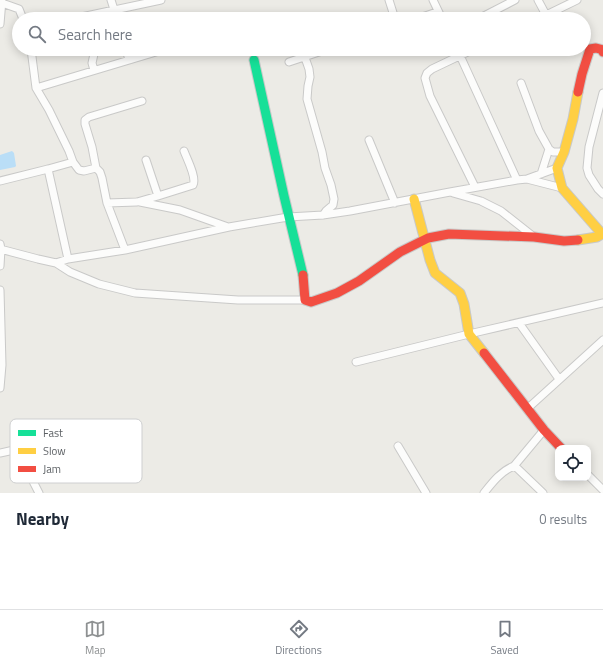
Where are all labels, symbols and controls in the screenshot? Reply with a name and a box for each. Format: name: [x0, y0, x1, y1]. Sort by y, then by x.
search box: [12, 12, 591, 56]
icon: search: [26, 23, 48, 45]
text: Search here: [58, 23, 132, 46]
legend: [10, 419, 142, 483]
text: Fast: [43, 425, 63, 441]
text: Slow: [43, 443, 66, 459]
map controls: [555, 445, 591, 481]
button: locate: [555, 445, 591, 481]
text: Jam: [43, 461, 61, 477]
text: Nearby: [16, 506, 69, 532]
text: 0 results: [539, 509, 587, 529]
tab: Map: [84, 618, 106, 658]
tab: Directions: [275, 618, 322, 658]
tab: Saved: [491, 618, 519, 658]

